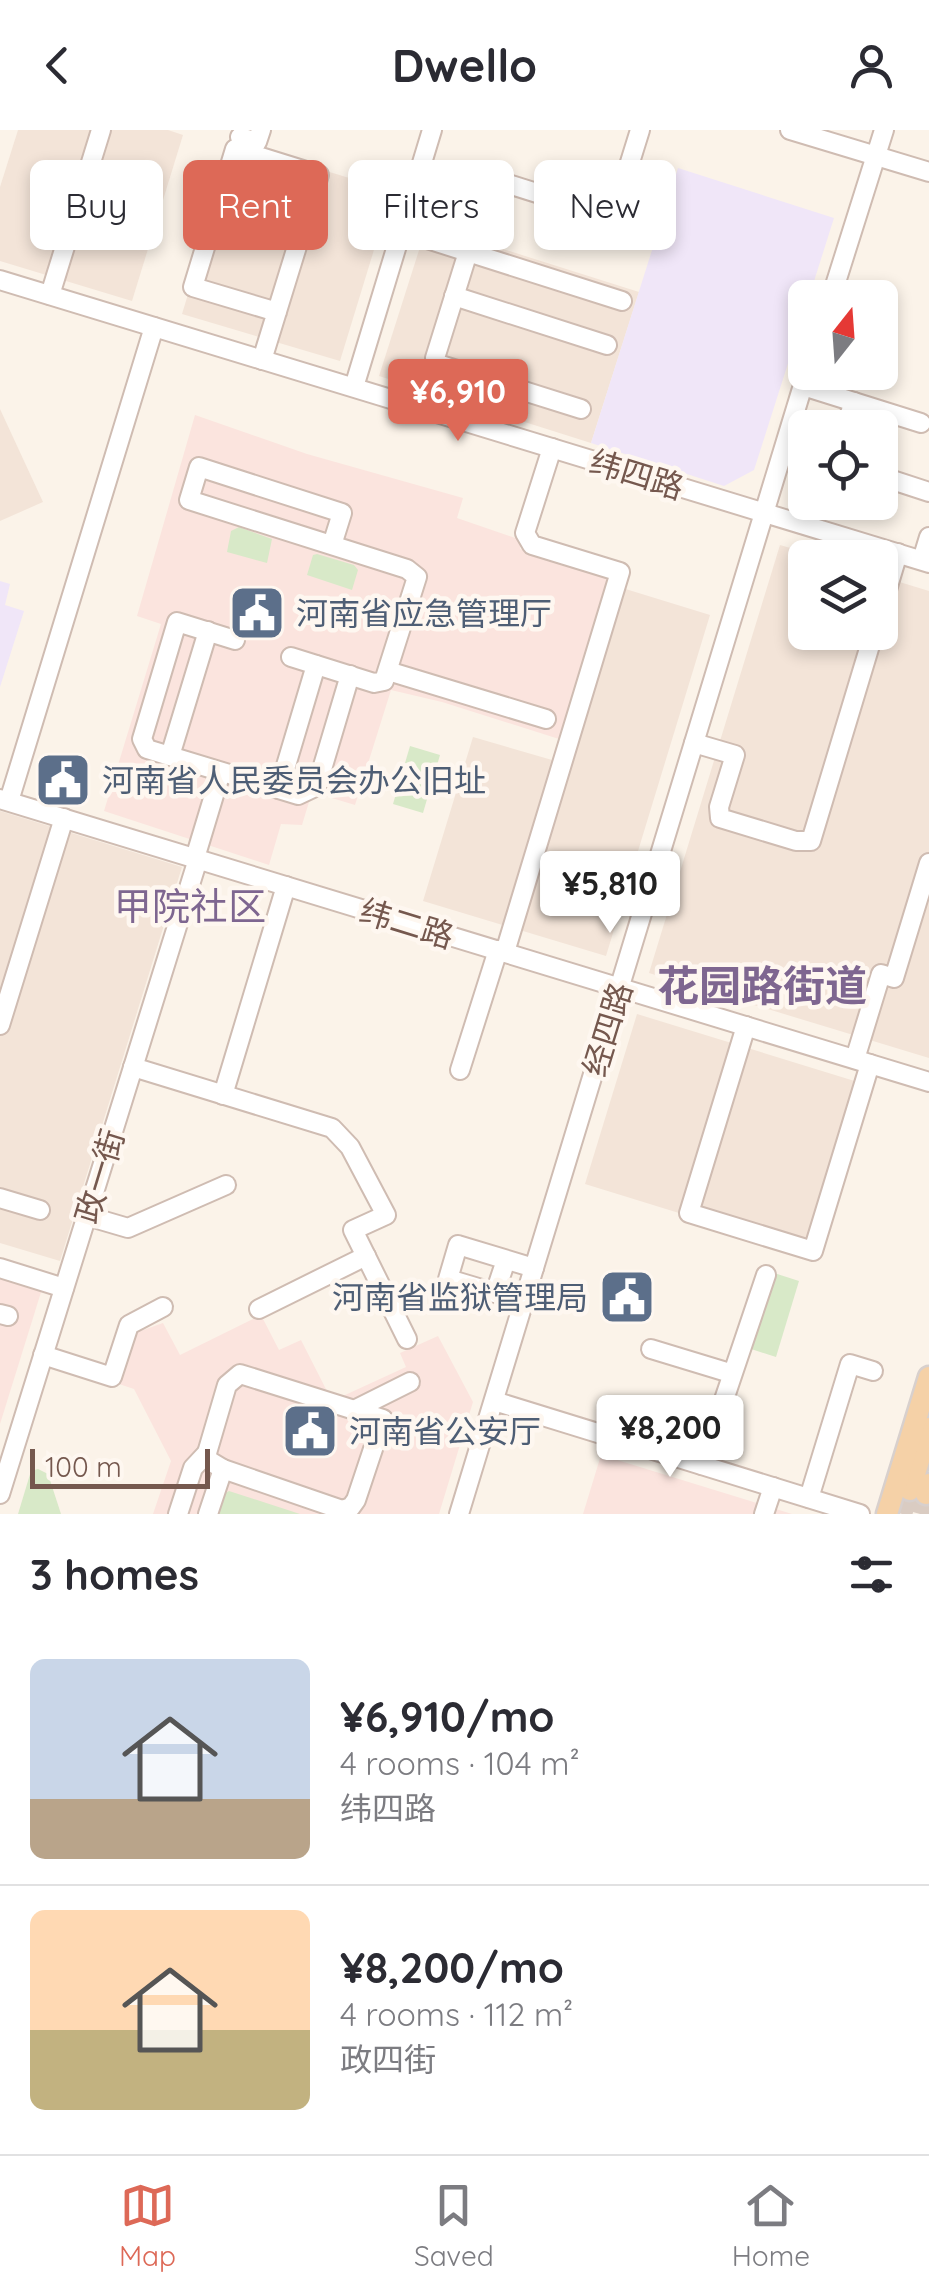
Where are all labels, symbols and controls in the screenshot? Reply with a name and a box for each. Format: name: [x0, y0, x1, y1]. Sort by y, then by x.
text: Dwello: [392, 37, 537, 93]
icon: back: [30, 38, 85, 93]
icon: person: [844, 38, 899, 93]
chip: Buy: [30, 160, 163, 250]
chip: Rent: [183, 160, 328, 250]
chip: Filters: [348, 160, 514, 250]
chip: New: [534, 160, 676, 250]
north arrow: [788, 280, 898, 390]
map controls: [788, 280, 898, 650]
pin: ¥6,910: [377, 359, 539, 444]
text: ¥6,910: [410, 371, 506, 411]
button: locate: [788, 410, 898, 520]
street label: 纬四路: [585, 441, 689, 507]
button: layers: [788, 540, 898, 650]
public building icon: 河南省应急管理厅: [227, 583, 287, 643]
place label: 河南省应急管理厅: [296, 593, 552, 633]
public building icon: 河南省人民委员会办公旧址: [33, 750, 93, 810]
place label: 河南省人民委员会办公旧址: [102, 760, 486, 800]
pin: ¥5,810: [529, 851, 691, 936]
text: ¥5,810: [562, 863, 658, 903]
district label: 甲院社区: [114, 882, 266, 930]
street label: 纬二路: [355, 890, 459, 956]
district label: 花园路街道: [657, 959, 867, 1012]
street label: 经四路: [574, 977, 640, 1081]
street label: 政一街: [66, 1124, 132, 1228]
public building icon: 河南省监狱管理局: [597, 1267, 657, 1327]
place label: 河南省监狱管理局: [332, 1277, 588, 1317]
pin: ¥8,200: [589, 1395, 751, 1480]
public building icon: 河南省公安厅: [280, 1401, 340, 1461]
text: ¥8,200: [619, 1407, 721, 1447]
place label: 河南省公安厅: [349, 1411, 541, 1451]
scale bar: [30, 1444, 210, 1488]
text: 100 m: [45, 1449, 122, 1484]
icon: filters: [844, 1547, 899, 1602]
text: 3 homes: [30, 1548, 199, 1601]
text: ¥6,910/mo: [340, 1690, 555, 1743]
icon: home: [110, 1699, 230, 1819]
text: 4 rooms · 104 m²: [340, 1743, 580, 1783]
text: 纬四路: [340, 1788, 436, 1828]
text: ¥8,200/mo: [340, 1941, 564, 1994]
icon: home: [110, 1950, 230, 2070]
text: 4 rooms · 112 m²: [340, 1994, 573, 2034]
text: 政四街: [340, 2039, 436, 2079]
tab: Map: [119, 2178, 176, 2273]
tab: Saved: [414, 2178, 494, 2273]
tab: Home: [732, 2178, 810, 2273]

